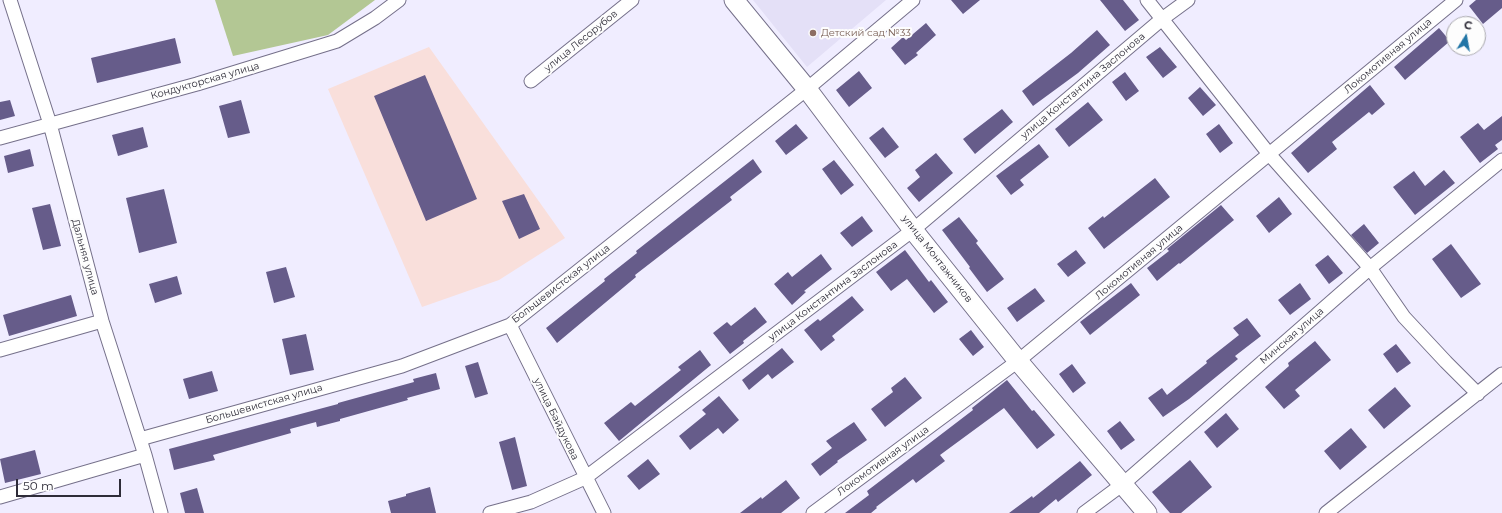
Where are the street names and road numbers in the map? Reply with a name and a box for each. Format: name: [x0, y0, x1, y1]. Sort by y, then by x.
street label: улица Лесорубов: [542, 8, 620, 74]
street label: Локомотивная улица: [1342, 16, 1434, 96]
street label: улица Константина Заслонова: [1018, 30, 1148, 142]
street label: Кондукторская улица: [149, 60, 261, 102]
street label: улица Монтажников: [899, 213, 975, 305]
street label: Дальняя улица: [69, 218, 101, 296]
street label: Локомотивная улица: [1093, 222, 1185, 302]
street label: улица Константина Заслонова: [766, 239, 900, 343]
street label: Большевистская улица: [510, 242, 612, 326]
street label: Минская улица: [1258, 305, 1326, 367]
street label: улица Байдукова: [531, 376, 581, 462]
street label: Большевистская улица: [204, 382, 324, 426]
street label: Локомотивная улица: [835, 424, 931, 498]

